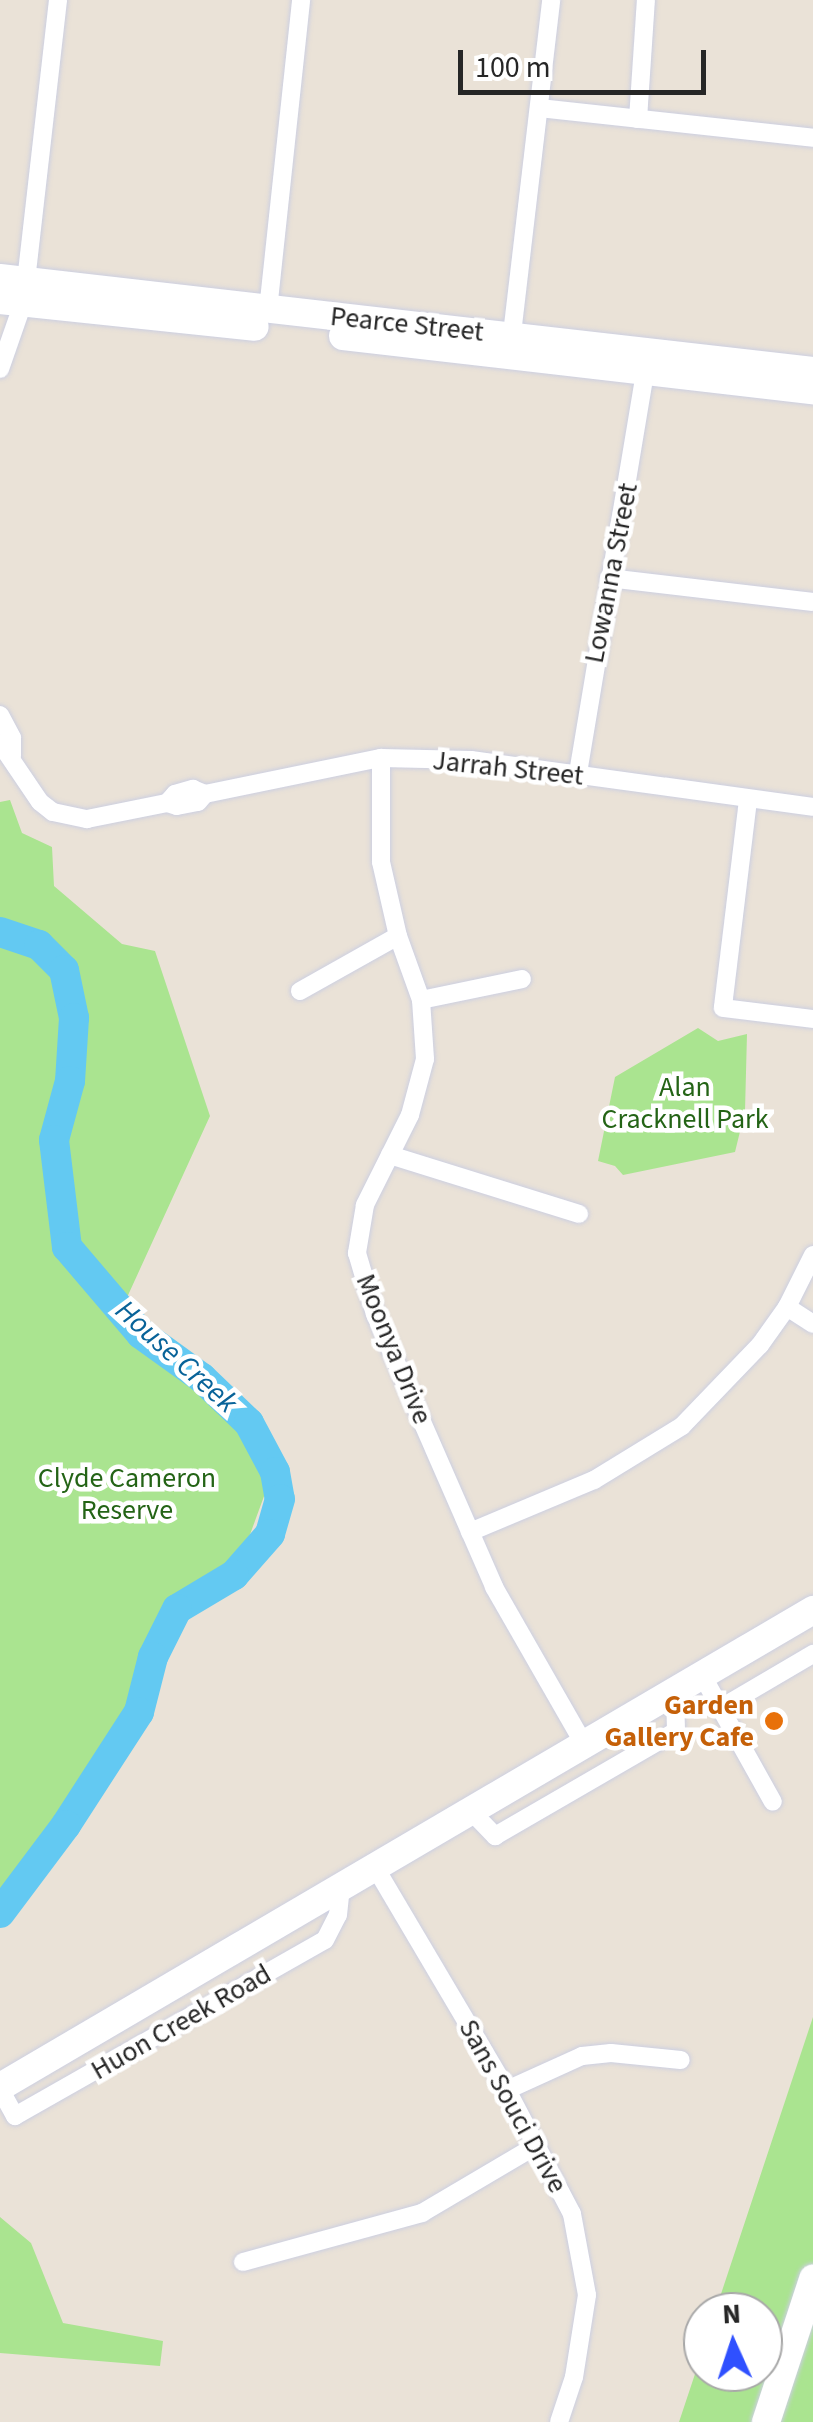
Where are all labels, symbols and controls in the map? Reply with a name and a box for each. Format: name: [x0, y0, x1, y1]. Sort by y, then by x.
scale bar: [463, 30, 710, 92]
text: 100 m: [475, 46, 551, 89]
street label: Pearce Street: [329, 299, 485, 349]
street label: Lowanna Street: [577, 480, 645, 666]
street label: Jarrah Street: [431, 743, 585, 793]
park label: Alan Cracknell Park: [601, 1070, 769, 1136]
street label: Moonya Drive: [349, 1269, 439, 1429]
water label: House Creek: [108, 1293, 244, 1421]
park label: Clyde Cameron Reserve: [38, 1461, 216, 1527]
place label: Garden Gallery Cafe: [605, 1688, 754, 1754]
marker: Garden Gallery Cafe: [763, 1710, 785, 1732]
street label: Huon Creek Road: [85, 1957, 277, 2087]
street label: Sans Souci Drive: [452, 2013, 574, 2199]
north arrow: [683, 2292, 783, 2392]
text: N: [721, 2294, 742, 2334]

